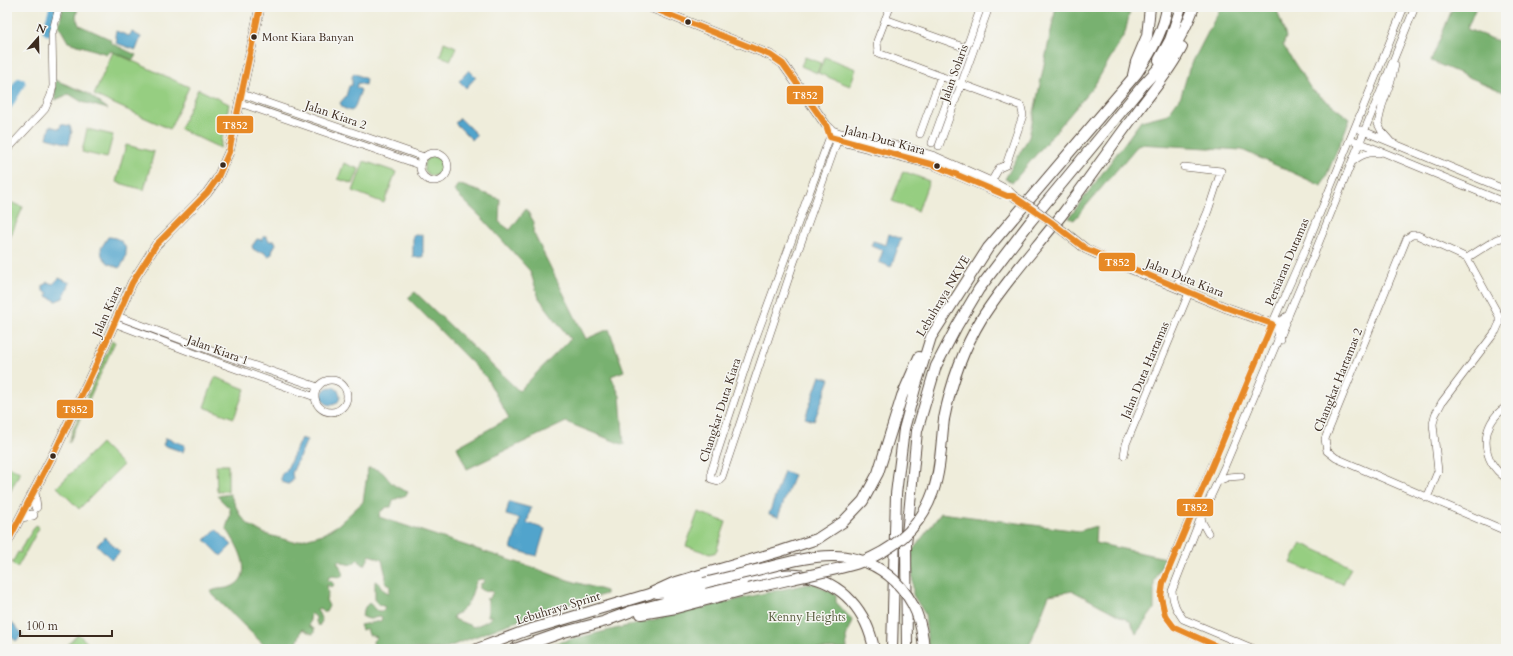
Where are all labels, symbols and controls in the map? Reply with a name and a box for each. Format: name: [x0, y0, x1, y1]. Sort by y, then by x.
unlabelled marker: [683, 17, 693, 27]
north arrow: [18, 18, 58, 58]
text: N: [34, 20, 49, 38]
place label: Mont Kiara Banyan: [262, 30, 355, 45]
marker: Mont Kiara Banyan: [249, 32, 259, 42]
street label: Jalan Solaris: [936, 42, 972, 106]
line badge: T852: [786, 85, 824, 105]
text: T852: [793, 88, 818, 103]
street label: Jalan Kiara 2: [301, 96, 369, 133]
line badge: T852: [216, 115, 254, 134]
text: T852: [223, 118, 248, 133]
street label: Jalan Duta Kiara: [841, 121, 928, 159]
unlabelled marker: [218, 160, 228, 170]
unlabelled marker: [932, 161, 942, 171]
street label: Persiaran Dutamas: [1261, 216, 1313, 308]
street label: Lebuhraya NKVE: [912, 252, 974, 340]
line badge: T852: [1098, 252, 1136, 272]
street label: Jalan Duta Kiara: [1142, 254, 1227, 301]
text: T852: [1105, 255, 1130, 270]
street label: Jalan Kiara: [88, 282, 126, 341]
street label: Jalan Duta Hartamas: [1117, 319, 1173, 423]
street label: Changkat Hartamas 2: [1310, 326, 1366, 434]
street label: Jalan Kiara 1: [183, 331, 251, 368]
street label: Changkat Duta Kiara: [696, 355, 745, 464]
line badge: T852: [56, 399, 94, 419]
text: T852: [63, 402, 88, 417]
unlabelled marker: [48, 451, 58, 461]
line badge: T852: [1176, 498, 1214, 517]
text: T852: [1183, 500, 1208, 515]
street label: Lebuhraya Sprint: [514, 588, 602, 628]
park label: Kenny Heights: [768, 609, 846, 625]
scale bar: [20, 612, 112, 638]
text: 100 m: [26, 618, 59, 634]

